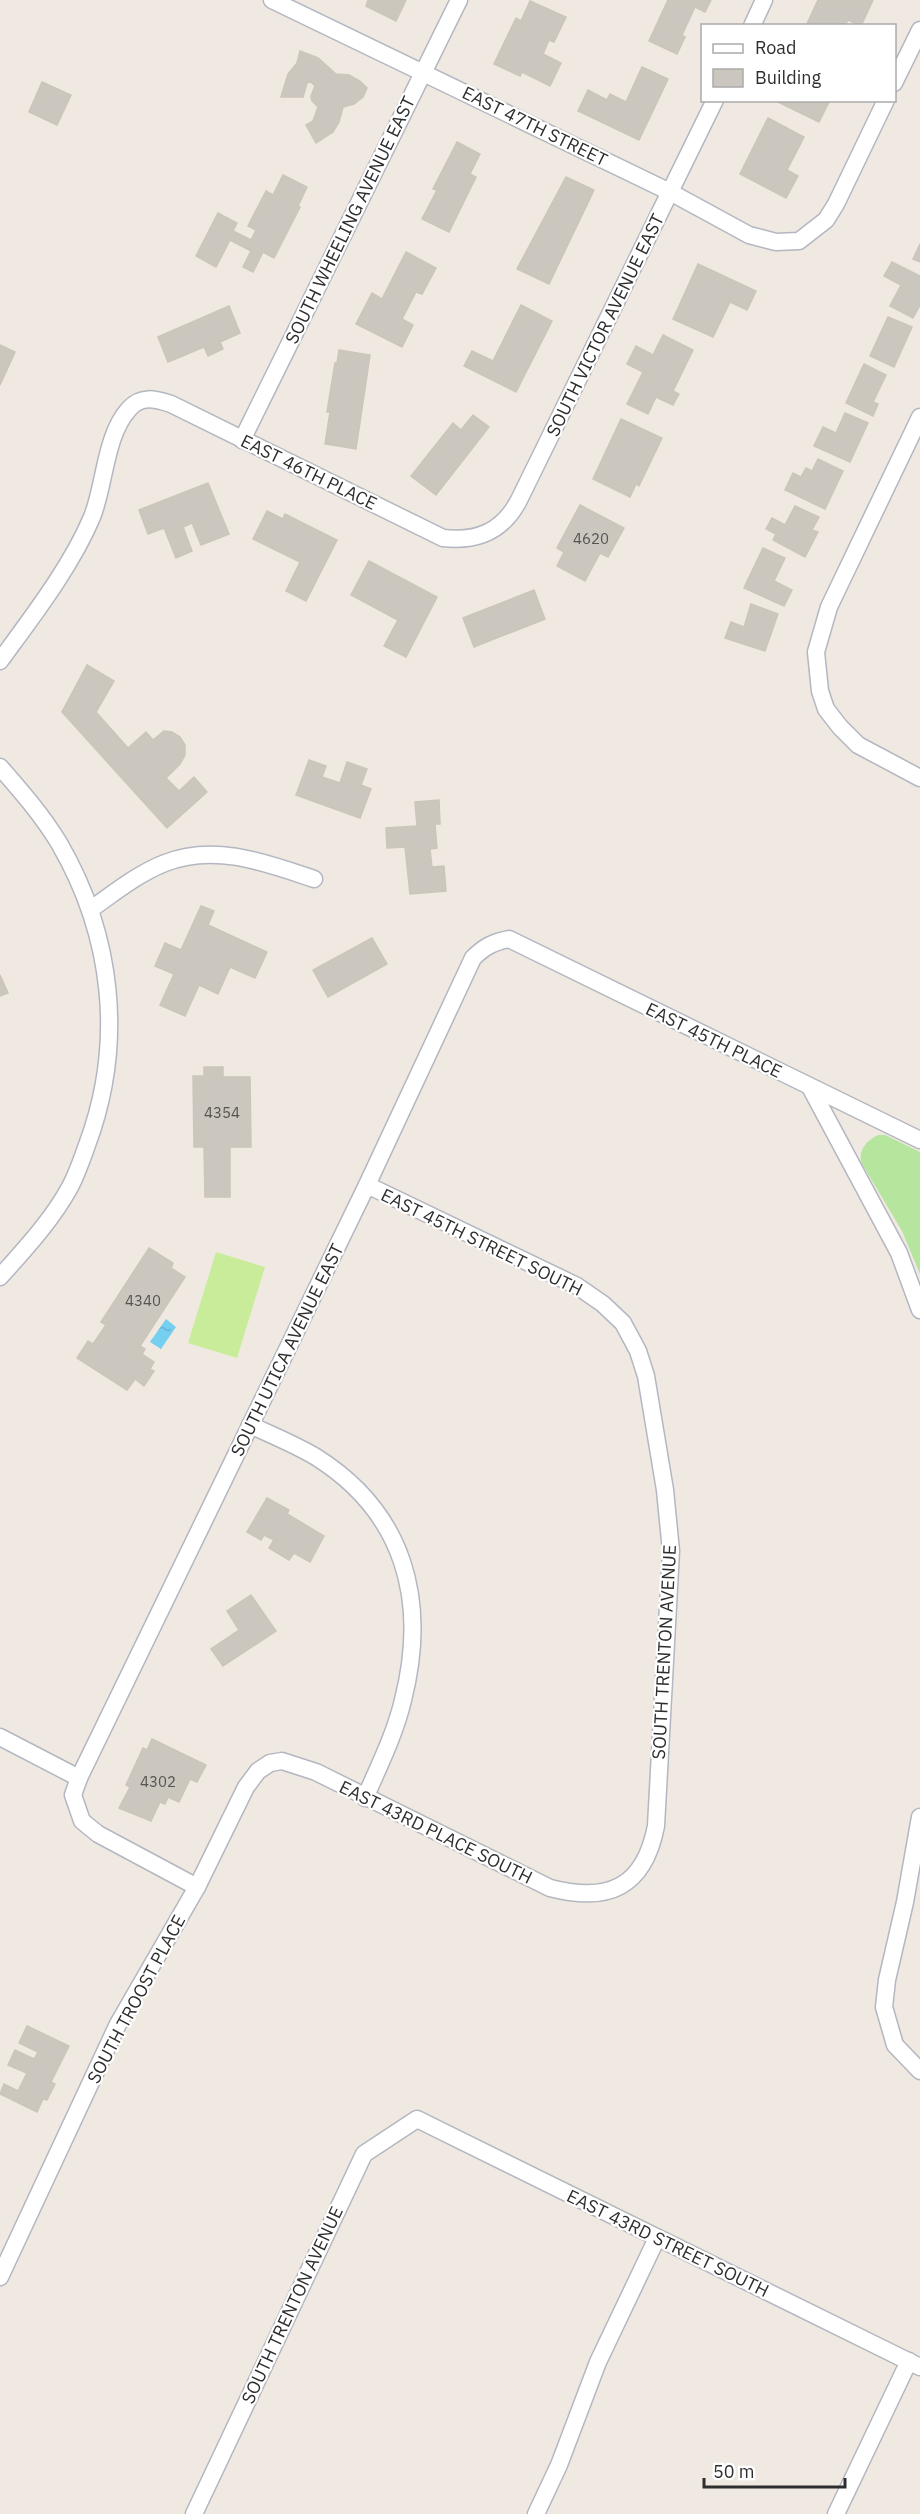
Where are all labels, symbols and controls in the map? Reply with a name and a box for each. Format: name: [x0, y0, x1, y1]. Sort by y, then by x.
legend: [701, 24, 896, 102]
text: Road: [755, 36, 796, 59]
text: Building: [755, 66, 822, 89]
street label: EAST 47TH STREET: [459, 81, 611, 171]
street label: SOUTH WHEELING AVENUE EAST: [280, 92, 420, 348]
street label: SOUTH VICTOR AVENUE EAST: [541, 210, 669, 440]
street label: EAST 46TH PLACE: [237, 429, 381, 515]
house number: 4620: [573, 529, 609, 548]
street label: EAST 45TH PLACE: [642, 997, 786, 1083]
house number: 4354: [204, 1103, 240, 1122]
street label: EAST 45TH STREET SOUTH: [377, 1183, 587, 1301]
street label: SOUTH UTICA AVENUE EAST: [225, 1240, 349, 1460]
house number: 4340: [125, 1291, 161, 1310]
street label: SOUTH TRENTON AVENUE: [647, 1544, 681, 1760]
house number: 4302: [140, 1772, 176, 1791]
street label: EAST 43RD PLACE SOUTH: [336, 1775, 536, 1889]
street label: SOUTH TROOST PLACE: [82, 1911, 190, 2087]
street label: EAST 43RD STREET SOUTH: [563, 2184, 773, 2302]
street label: SOUTH TRENTON AVENUE: [236, 2203, 348, 2407]
scale bar: [704, 2451, 845, 2489]
text: 50 m: [713, 2460, 755, 2483]

